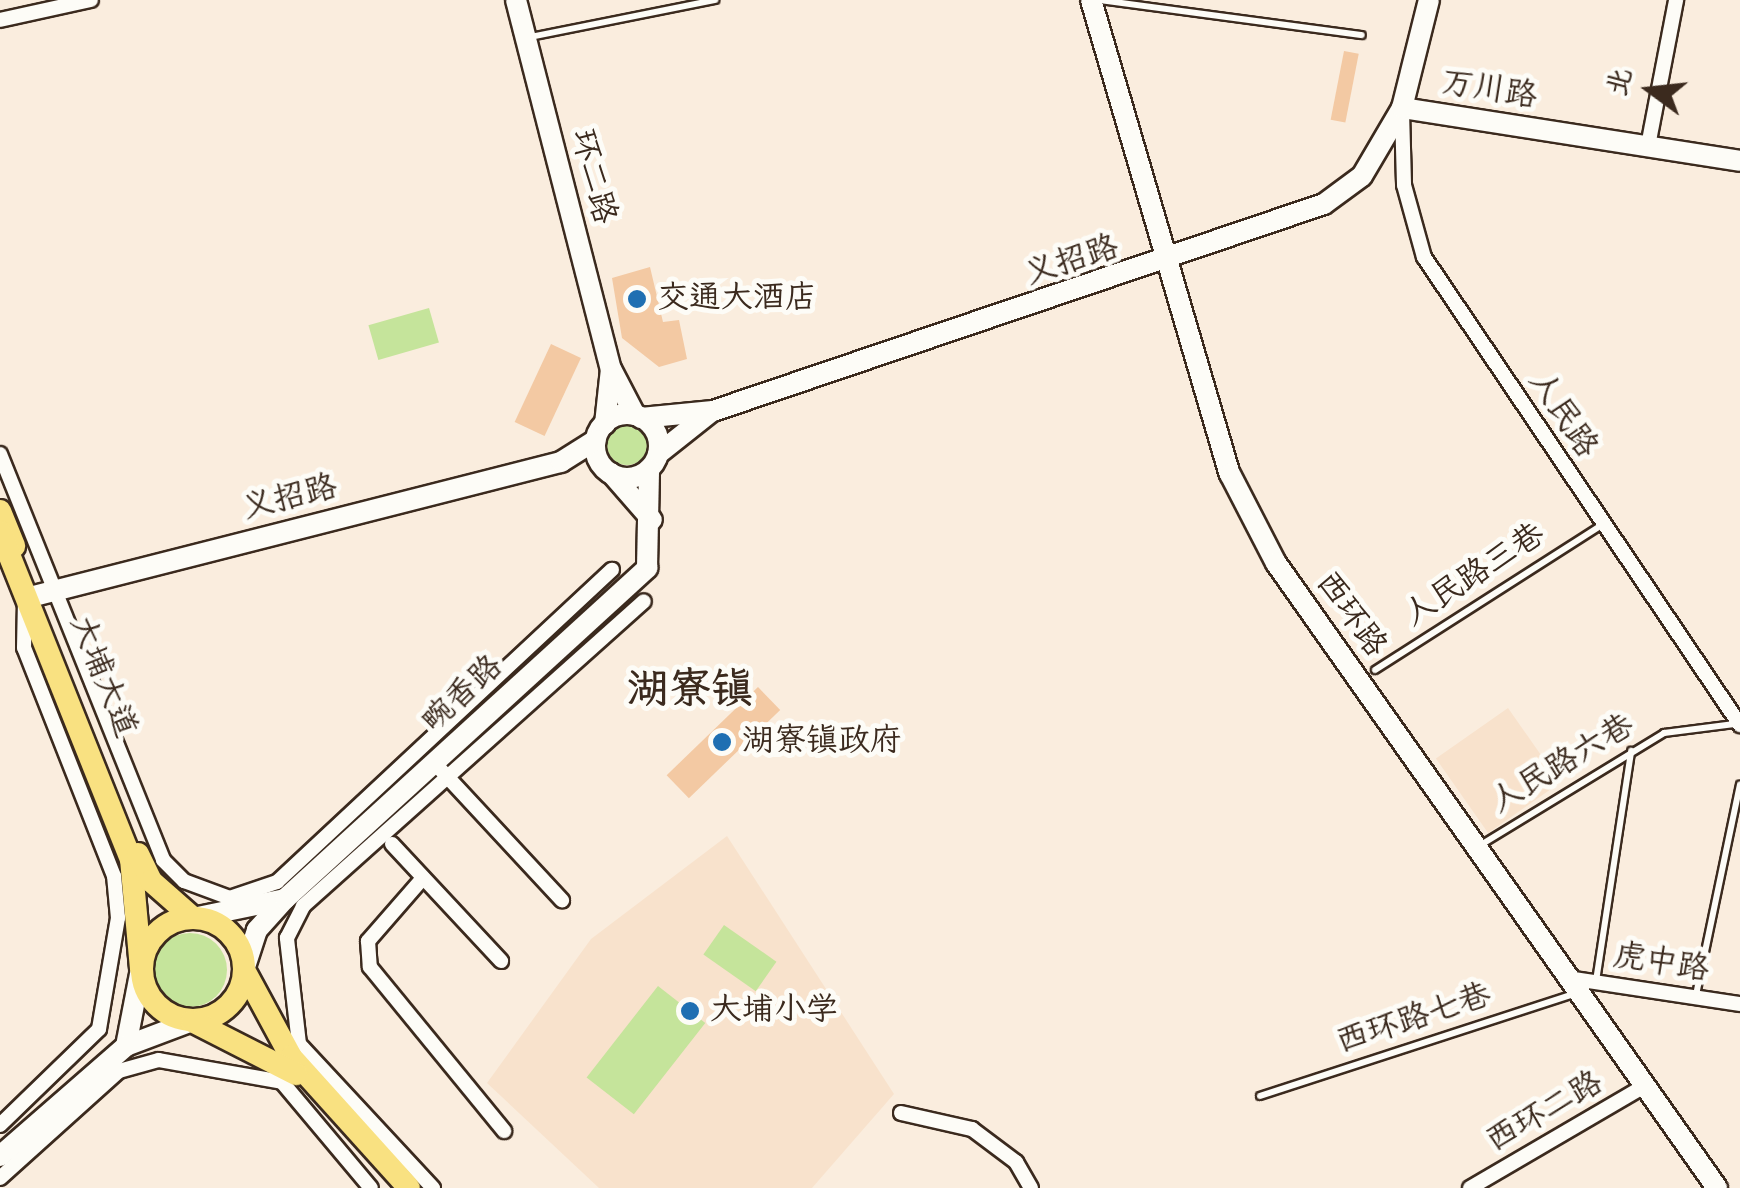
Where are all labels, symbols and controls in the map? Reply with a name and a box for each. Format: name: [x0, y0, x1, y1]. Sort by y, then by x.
north arrow: [1600, 40, 1700, 140]
text: 北: [1595, 63, 1646, 101]
street label: 万川路: [1439, 65, 1539, 117]
street label: 环二路: [561, 126, 623, 228]
street label: 义招路: [1020, 229, 1124, 295]
place label: 交通大酒店: [657, 280, 817, 318]
marker: 交通大酒店: [626, 288, 648, 310]
street label: 人民路: [1519, 364, 1605, 466]
street label: 义招路: [239, 469, 341, 529]
street label: 人民路三巷: [1397, 516, 1553, 636]
street label: 西环路: [1306, 565, 1394, 665]
street label: 大埔大道: [60, 610, 144, 744]
street label: 畹香路: [415, 648, 511, 742]
district label: 湖寮镇: [627, 666, 753, 716]
street label: 人民路六巷: [1485, 707, 1641, 823]
place label: 湖寮镇政府: [742, 723, 902, 761]
marker: 湖寮镇政府: [711, 731, 733, 753]
street label: 虎中路: [1611, 938, 1711, 990]
street label: 西环路七巷: [1332, 977, 1496, 1063]
place label: 大埔小学: [710, 992, 838, 1030]
marker: 大埔小学: [679, 1000, 701, 1022]
street label: 西环二路: [1480, 1064, 1610, 1162]

